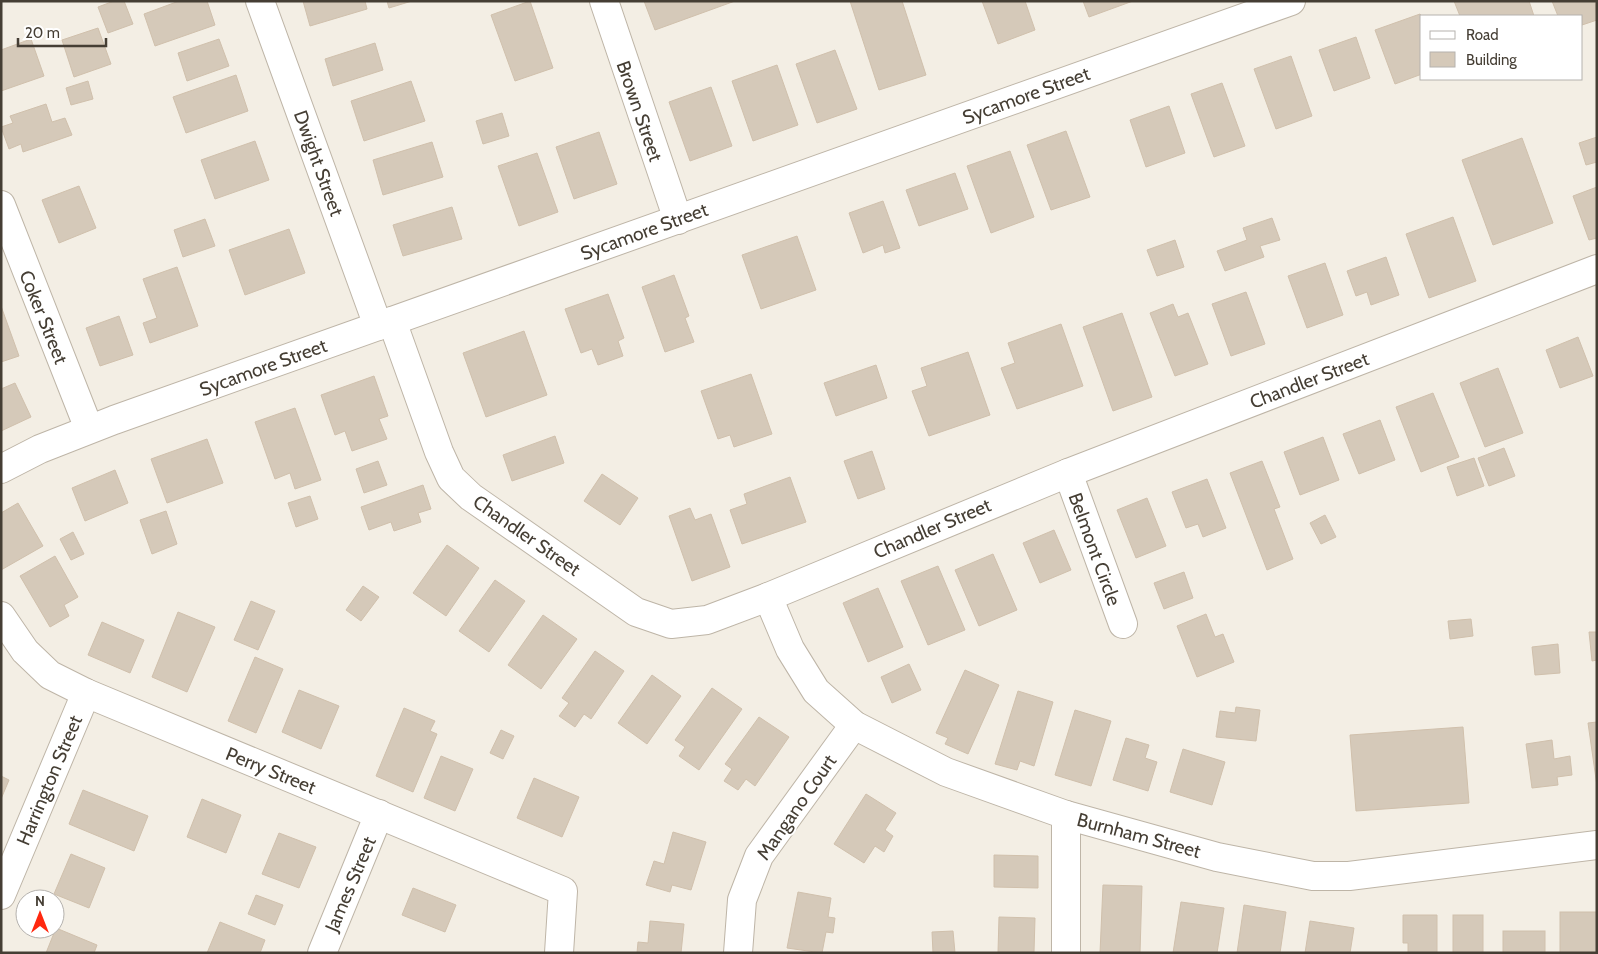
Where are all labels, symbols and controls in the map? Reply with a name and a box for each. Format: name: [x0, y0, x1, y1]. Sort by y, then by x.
scale bar: [18, 15, 105, 47]
legend: [1420, 15, 1583, 80]
text: 20 m: [25, 24, 60, 42]
text: Road: [1466, 26, 1499, 44]
text: Building: [1466, 51, 1517, 69]
street label: Brown Street: [612, 58, 668, 165]
street label: Sycamore Street: [959, 62, 1093, 129]
street label: Dwight Street: [289, 107, 348, 220]
street label: Sycamore Street: [577, 198, 711, 265]
street label: Coker Street: [14, 267, 73, 368]
street label: Sycamore Street: [196, 334, 330, 401]
street label: Chandler Street: [1246, 347, 1372, 414]
street label: Belmont Circle: [1063, 489, 1126, 609]
street label: Chandler Street: [469, 490, 585, 581]
street label: Chandler Street: [870, 493, 995, 564]
street label: Harrington Street: [12, 711, 87, 849]
street label: Perry Street: [222, 742, 320, 799]
street label: Mangano Court: [752, 750, 842, 864]
street label: Burnham Street: [1075, 808, 1204, 863]
street label: James Street: [320, 833, 381, 936]
north arrow: [15, 889, 65, 939]
text: N: [35, 892, 45, 910]

